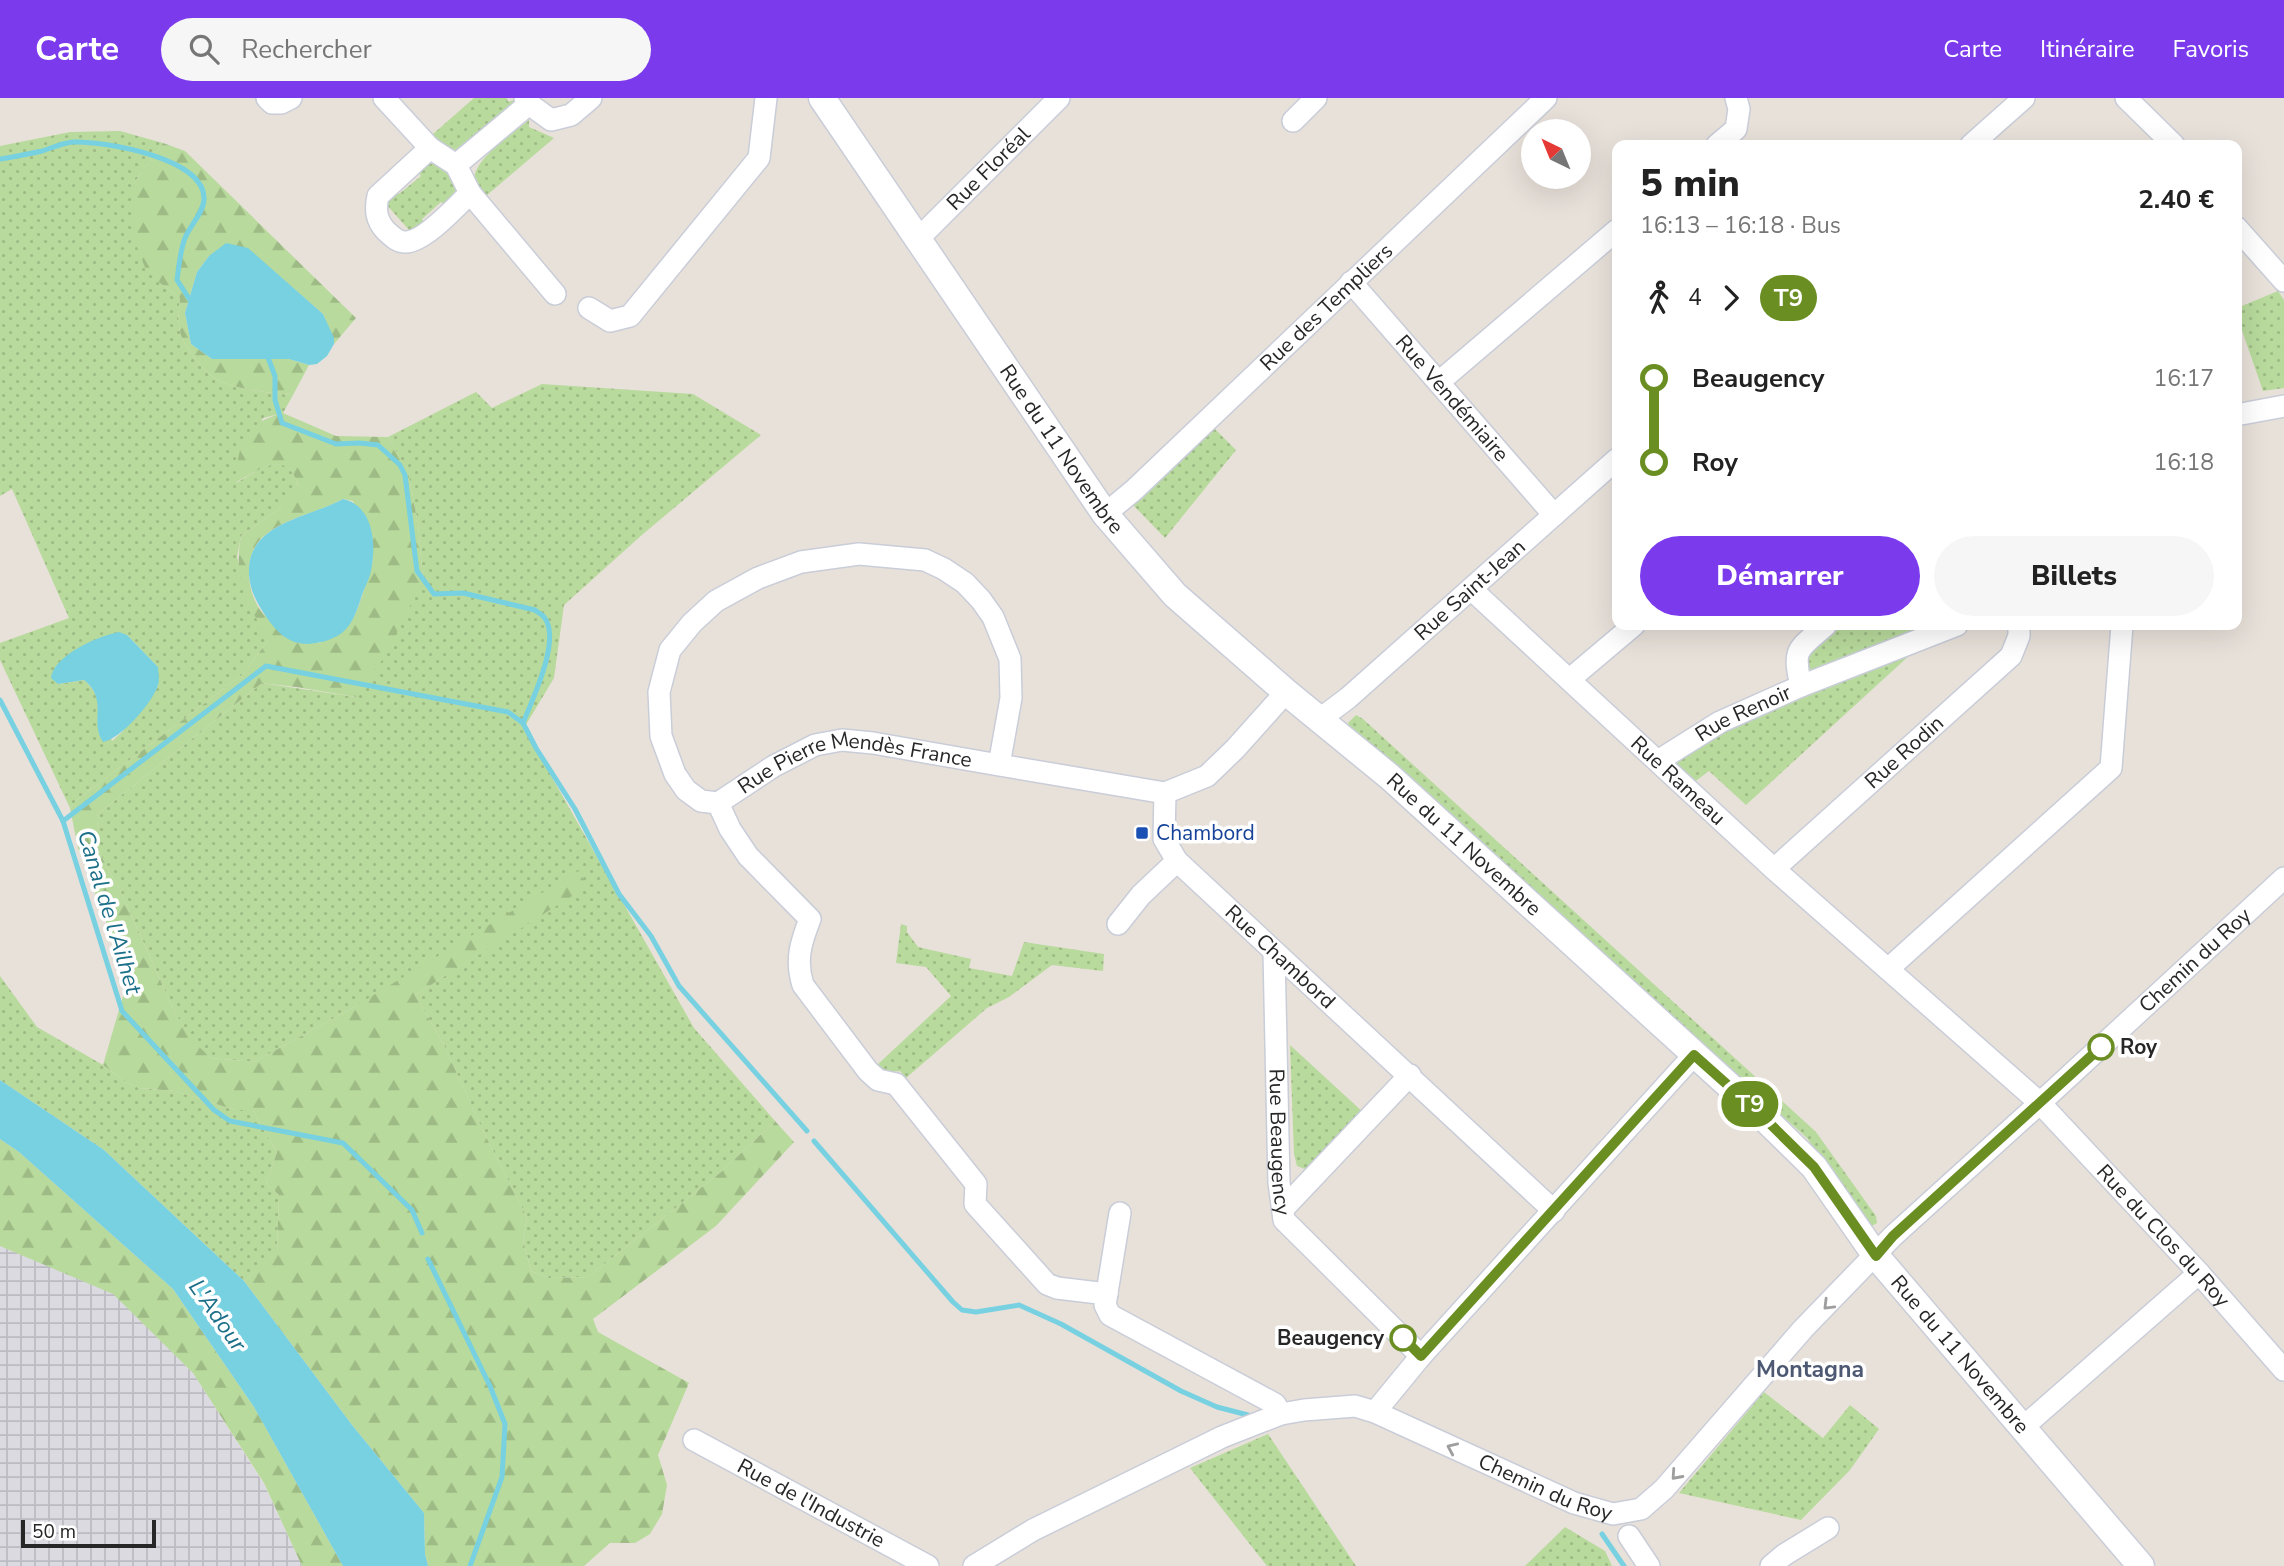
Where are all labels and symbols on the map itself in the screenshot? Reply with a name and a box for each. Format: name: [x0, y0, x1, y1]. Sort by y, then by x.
north arrow: [1521, 119, 1591, 189]
street label: Rue Floréal: [940, 120, 1037, 217]
street label: Rue des Templiers: [1254, 237, 1399, 377]
street label: Rue Vendémiaire: [1389, 329, 1515, 468]
street label: Rue du 11 Novembre: [993, 359, 1130, 540]
street label: Rue Saint-Jean: [1408, 533, 1531, 647]
street label: Rue Renoir: [1690, 678, 1796, 748]
street label: Rue Rodin: [1859, 709, 1950, 795]
street label: Rue Pierre Mendès France: [732, 725, 974, 800]
street label: Rue Rameau: [1625, 729, 1732, 831]
street label: Rue du 11 Novembre: [1381, 767, 1547, 922]
place label: Chambord: [1156, 819, 1255, 847]
marker: Chambord: [1134, 825, 1150, 841]
water label: Canal de l'Ailhet: [70, 826, 149, 999]
street label: Rue Chambord: [1219, 898, 1341, 1015]
street label: Chemin du Roy: [2133, 901, 2257, 1019]
place label: Roy: [2120, 1033, 2158, 1061]
marker: Roy: [2088, 1034, 2114, 1060]
street label: Rue Beaugency: [1263, 1068, 1297, 1217]
line badge: T9: [1718, 1081, 1782, 1127]
street label: Rue du Clos du Roy: [2090, 1158, 2237, 1313]
street label: Rue du 11 Novembre: [1884, 1269, 2036, 1440]
water label: L'Adour: [182, 1273, 254, 1358]
one-way arrow: [1823, 1296, 1836, 1309]
place label: Beaugency: [1277, 1324, 1385, 1352]
marker: Beaugency: [1390, 1325, 1416, 1351]
district label: Montagna: [1756, 1354, 1864, 1385]
one-way arrow: [1447, 1443, 1459, 1457]
street label: Chemin du Roy: [1474, 1447, 1616, 1527]
street label: Rue de l'Industrie: [732, 1452, 890, 1554]
one-way arrow: [1672, 1467, 1685, 1480]
scale bar: [21, 1517, 156, 1549]

